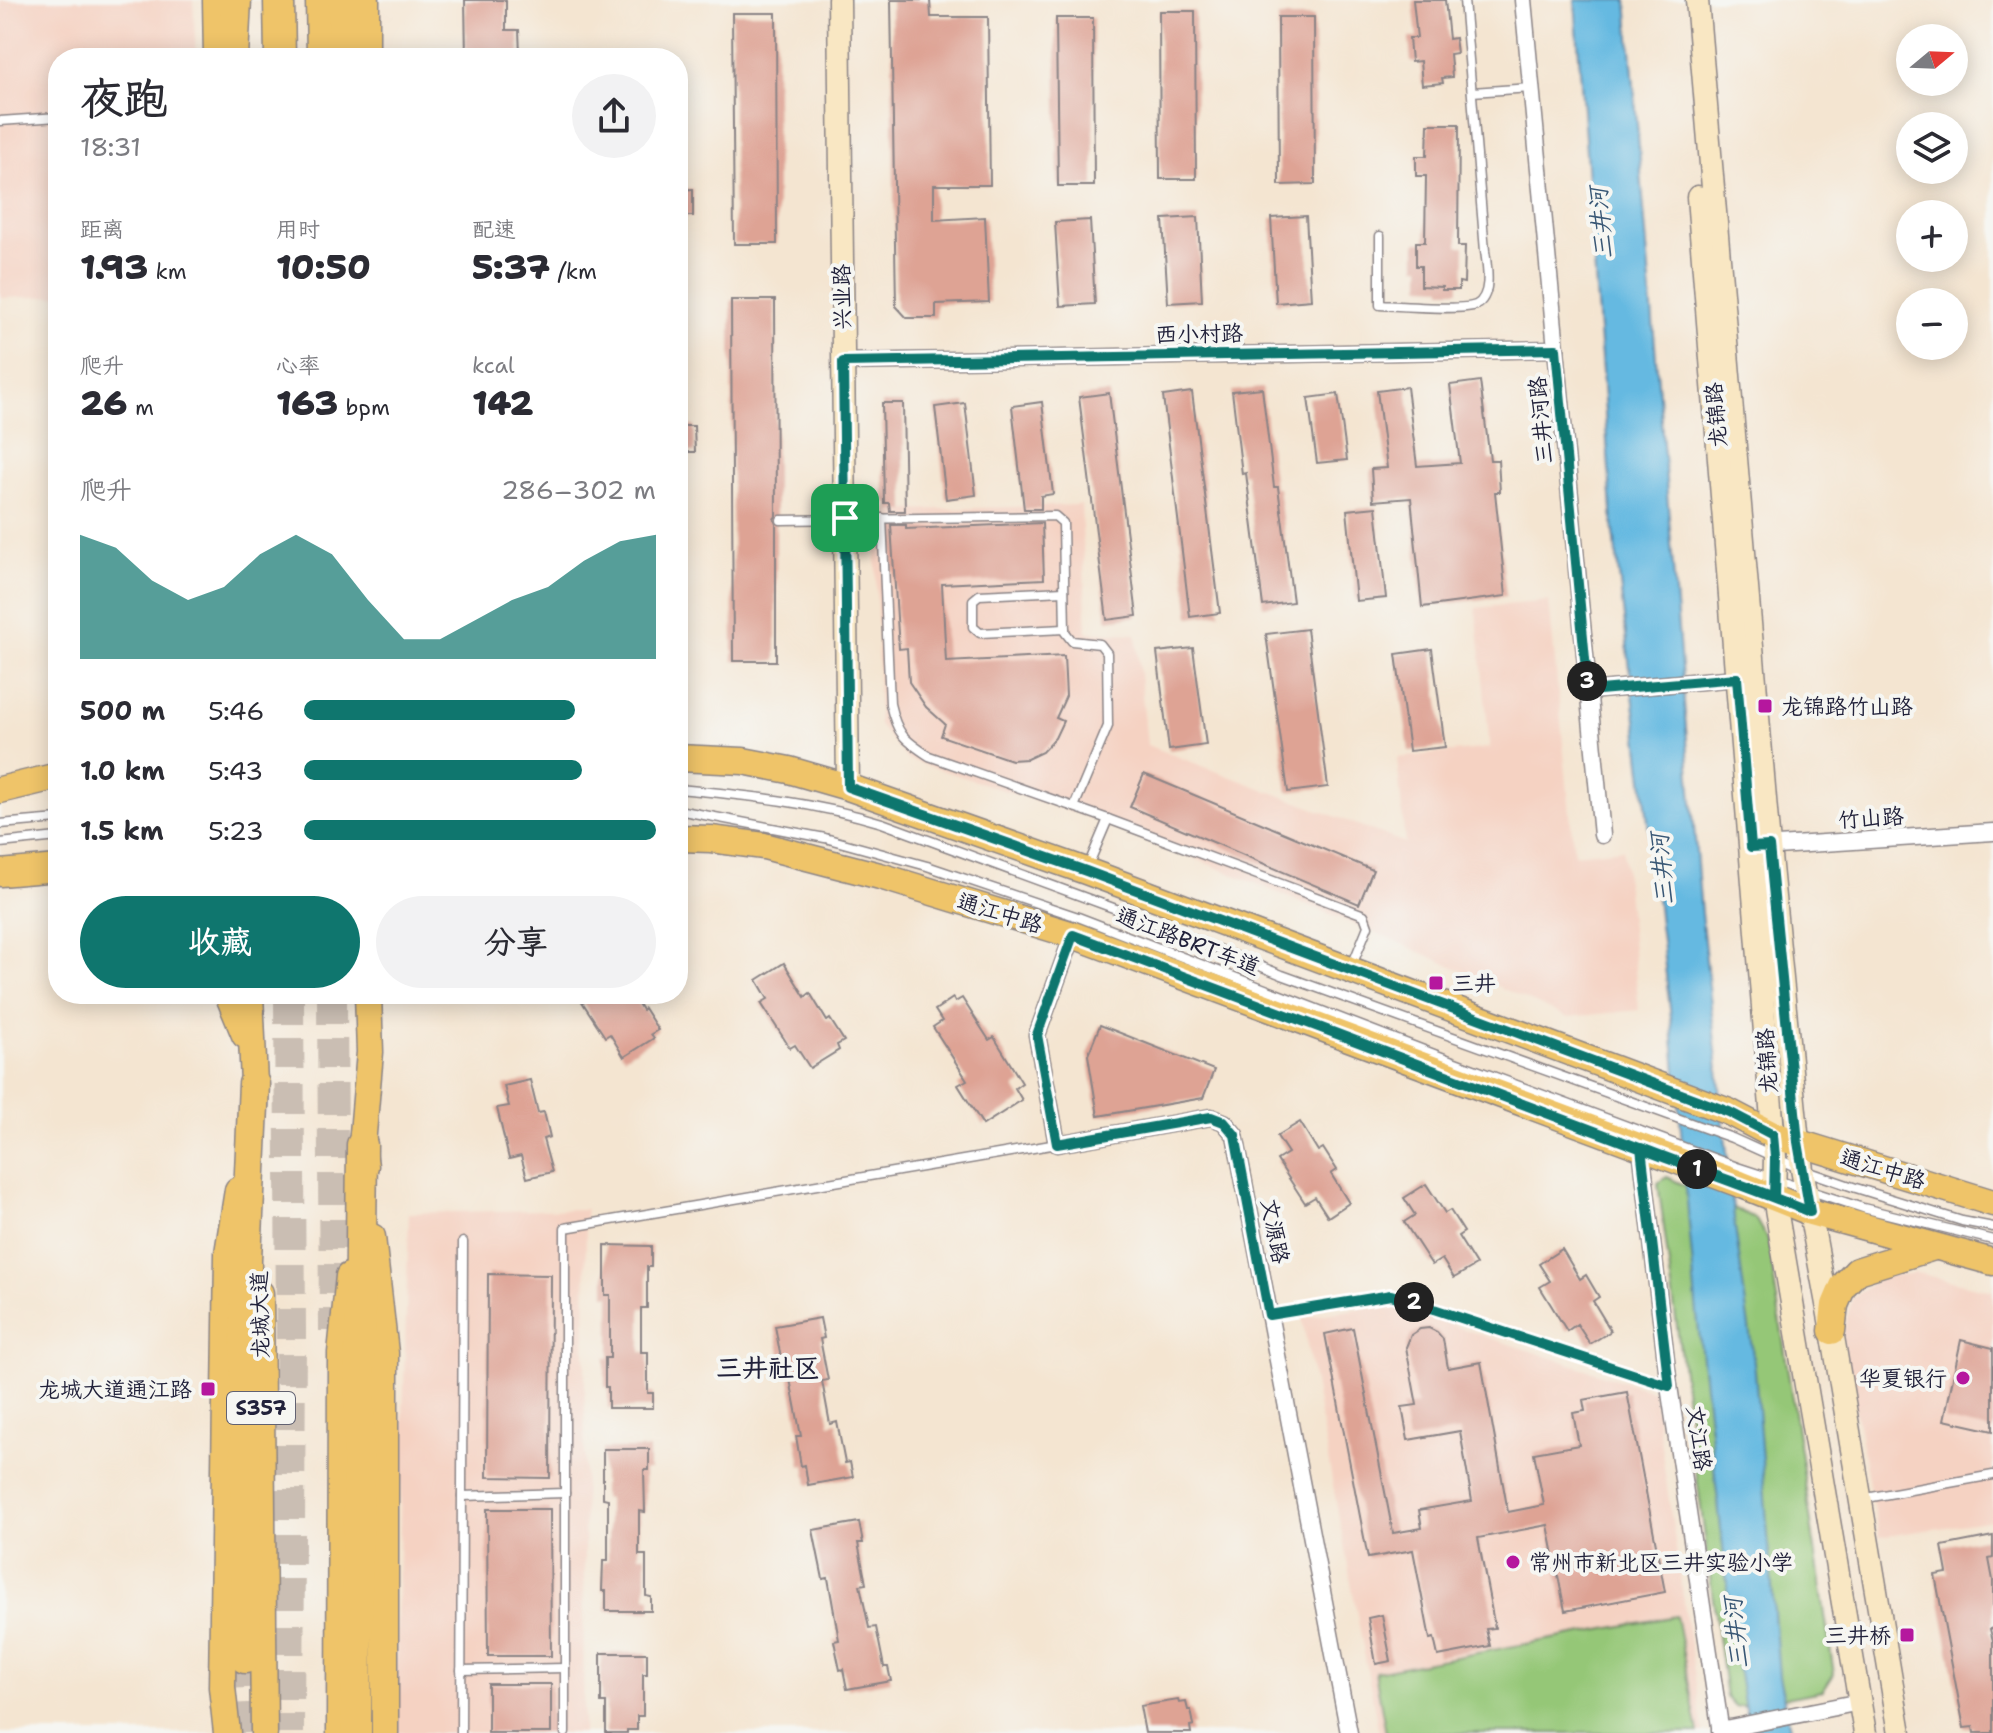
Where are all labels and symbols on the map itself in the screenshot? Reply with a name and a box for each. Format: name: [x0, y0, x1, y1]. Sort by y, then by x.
north arrow: [1896, 24, 1968, 96]
water label: 三井河: [1582, 182, 1620, 260]
street label: 兴业路: [827, 264, 857, 330]
street label: 西小村路: [1155, 319, 1243, 349]
street label: 三井河路: [1523, 375, 1559, 465]
street label: 龙锦路: [1699, 381, 1733, 449]
pin: [811, 484, 879, 552]
pin: 3: [1567, 661, 1607, 701]
place label: 龙锦路竹山路: [1781, 692, 1913, 721]
marker: 龙锦路竹山路: [1756, 697, 1774, 715]
street label: 竹山路: [1837, 801, 1905, 835]
water label: 三井河: [1643, 828, 1681, 906]
street label: 通江中路: [954, 886, 1046, 940]
street label: 通江路BRT车道: [1112, 900, 1264, 982]
place label: 三井: [1452, 969, 1496, 998]
marker: 三井: [1427, 974, 1445, 992]
street label: 龙锦路: [1750, 1027, 1784, 1095]
street label: 通江中路: [1837, 1142, 1929, 1196]
pin: 1: [1677, 1149, 1717, 1189]
street label: 文源路: [1254, 1196, 1296, 1266]
street label: 龙城大道: [245, 1271, 275, 1359]
pin: 2: [1394, 1282, 1434, 1322]
district label: 三井社区: [716, 1350, 820, 1385]
place label: 华夏银行: [1859, 1364, 1947, 1393]
marker: 华夏银行: [1954, 1369, 1972, 1387]
place label: 龙城大道通江路: [38, 1375, 192, 1404]
marker: 龙城大道通江路: [199, 1380, 217, 1398]
road number: S357: [227, 1392, 295, 1424]
street label: 文江路: [1680, 1403, 1718, 1473]
place label: 常州市新北区三井实验小学: [1529, 1548, 1793, 1577]
marker: 常州市新北区三井实验小学: [1504, 1553, 1522, 1571]
water label: 三井河: [1716, 1592, 1756, 1670]
place label: 三井桥: [1825, 1621, 1891, 1650]
marker: 三井桥: [1898, 1626, 1916, 1644]

